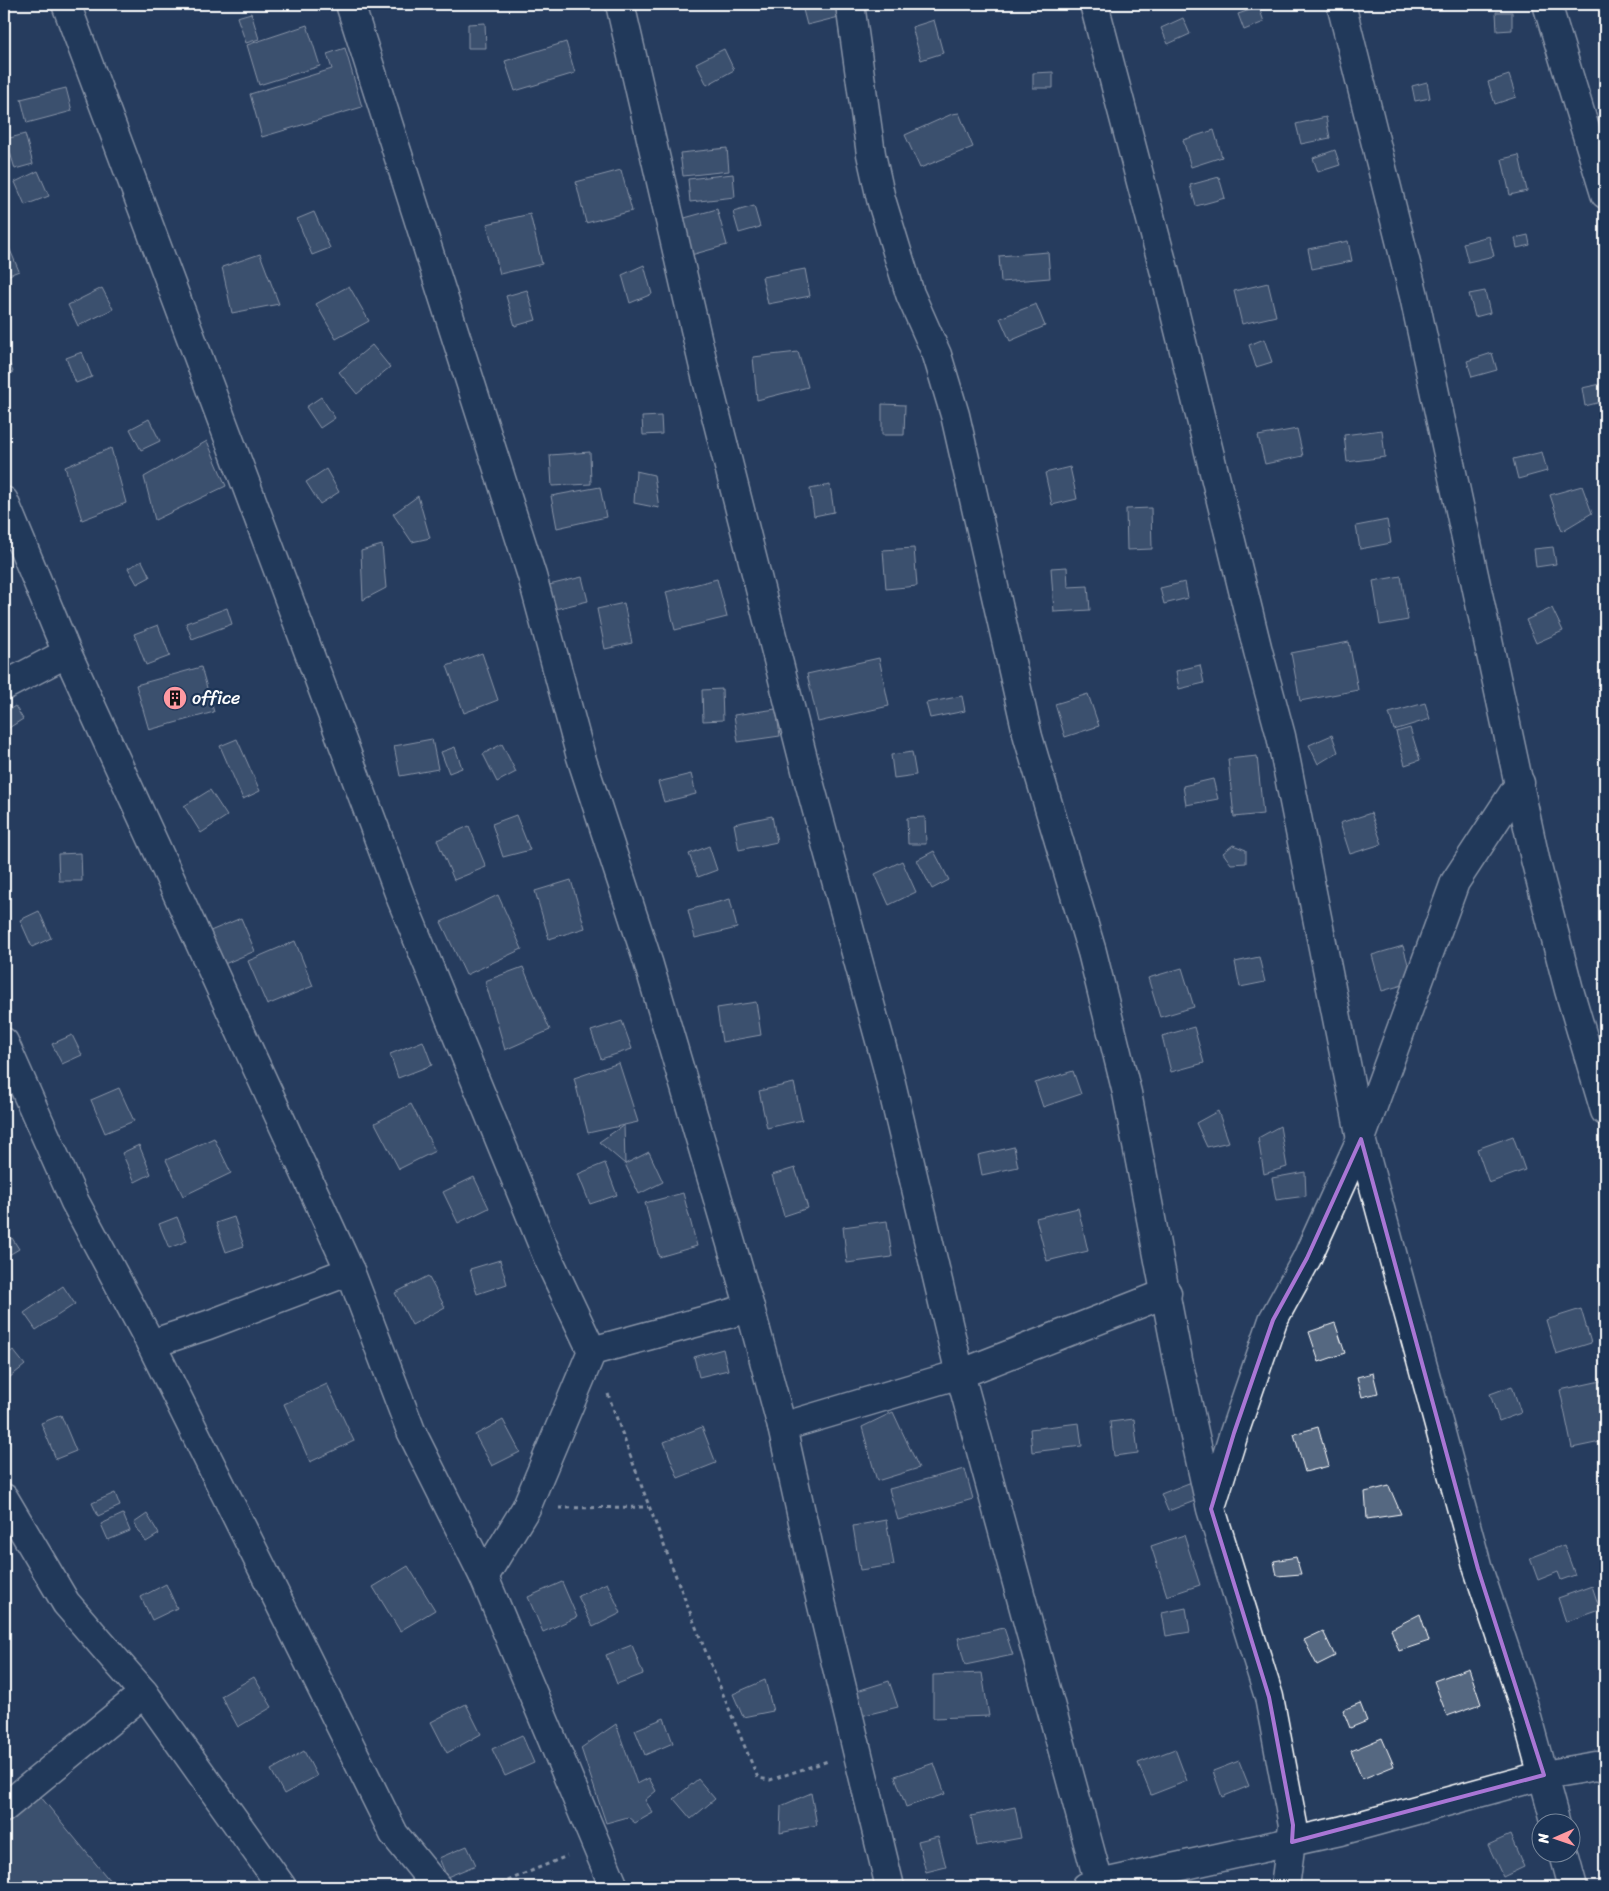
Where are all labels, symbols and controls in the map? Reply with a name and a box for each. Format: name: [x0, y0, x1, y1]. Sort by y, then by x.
place label: office: [192, 682, 240, 714]
building icon: office: [162, 685, 188, 711]
north arrow: [1532, 1814, 1582, 1864]
text: N: [1531, 1833, 1556, 1845]

